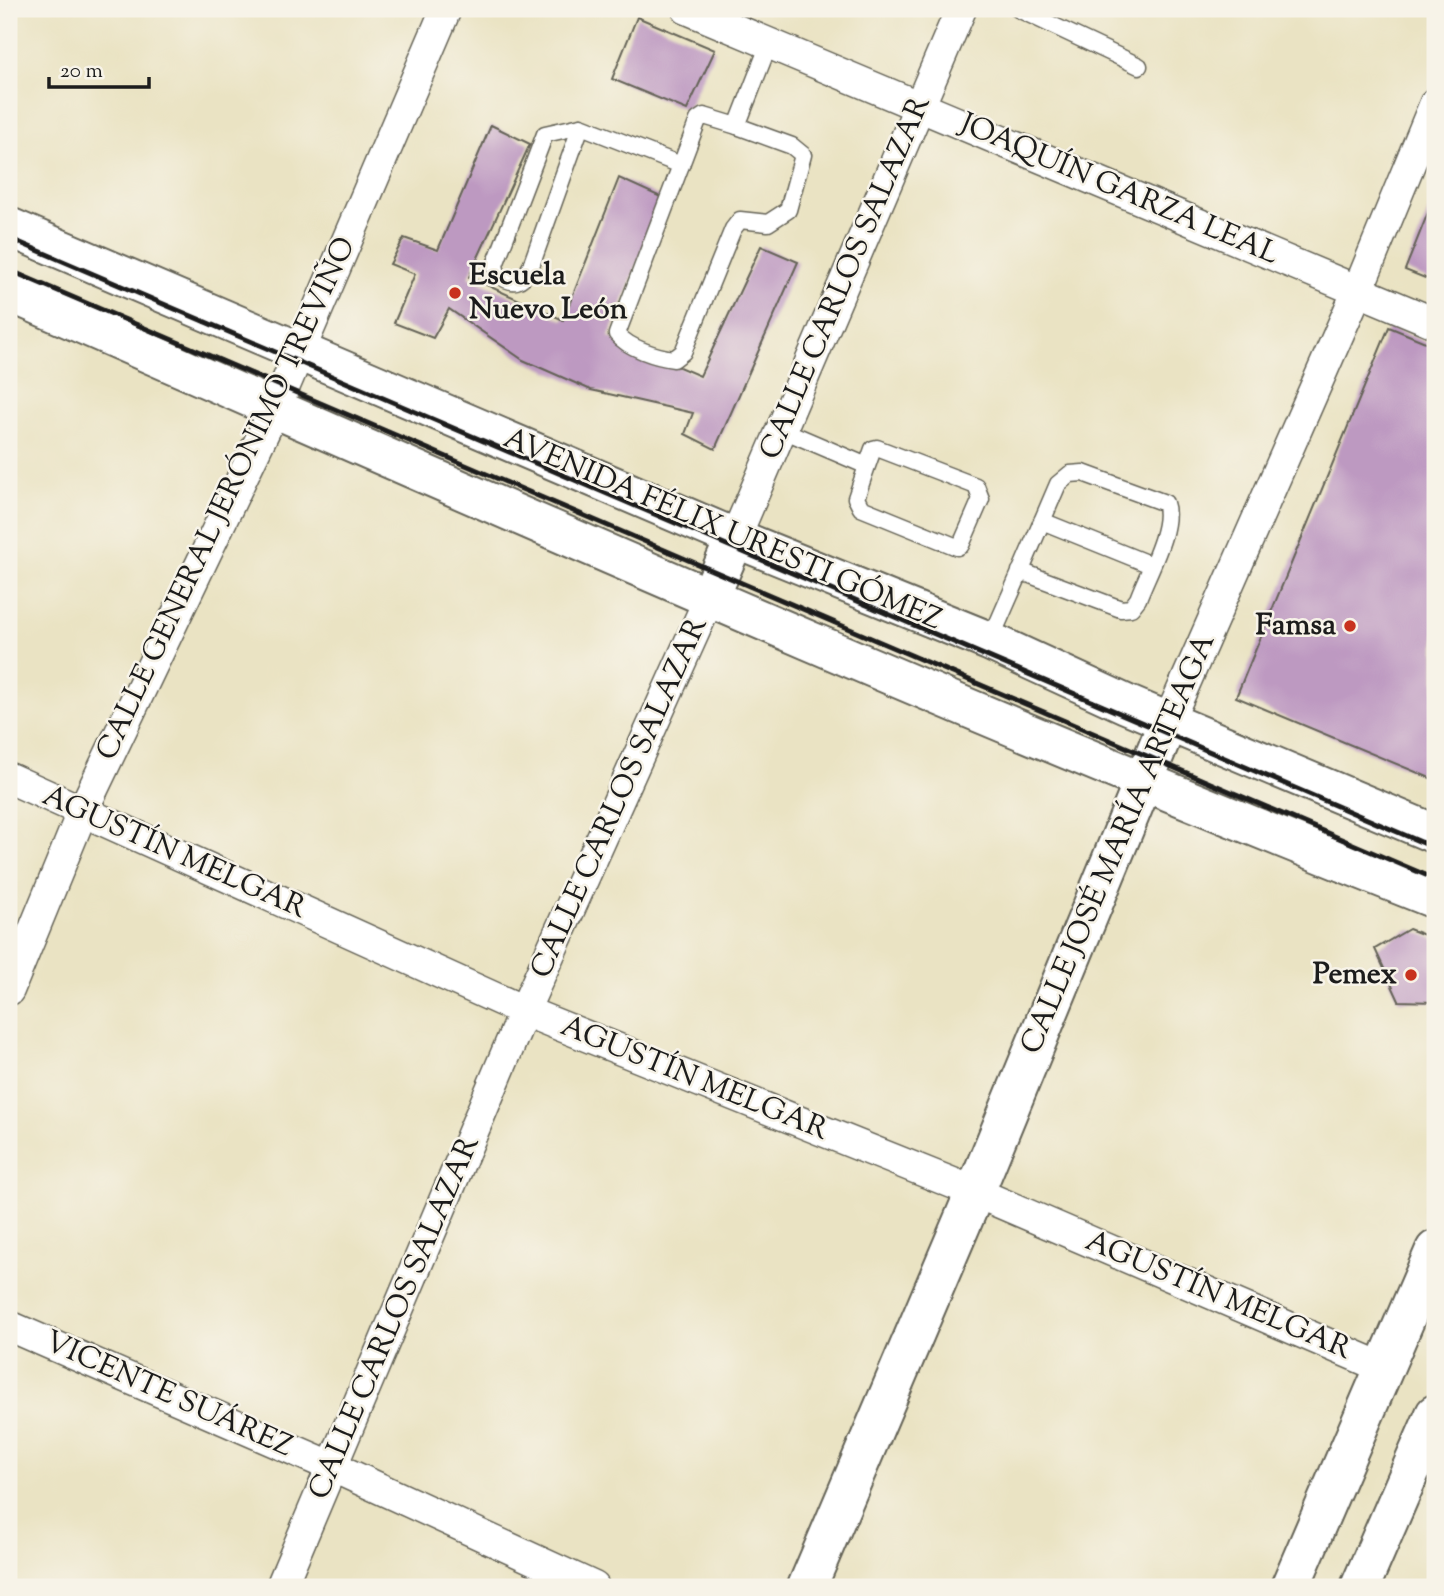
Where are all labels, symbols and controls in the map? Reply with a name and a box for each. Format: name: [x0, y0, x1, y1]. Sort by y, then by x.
scale bar: [49, 46, 149, 90]
text: 20 m: [60, 57, 103, 87]
street label: CALLE CARLOS SALAZAR: [750, 89, 942, 466]
street label: JOAQUÍN GARZA LEAL: [951, 103, 1285, 277]
street label: CALLE GENERAL JERÓNIMO TREVIÑO: [86, 230, 368, 768]
place label: Escuela Nuevo León: [469, 255, 628, 332]
marker: Escuela Nuevo León: [447, 285, 463, 301]
street label: AVENIDA FÉLIX URESTI GÓMEZ: [496, 418, 948, 642]
place label: Famsa: [1256, 605, 1336, 648]
street label: CALLE CARLOS SALAZAR: [521, 610, 719, 985]
marker: Famsa: [1342, 618, 1358, 634]
street label: CALLE JOSÉ MARÍA ARTEAGA: [1011, 627, 1227, 1061]
street label: AGUSTÍN MELGAR: [35, 775, 313, 931]
place label: Pemex: [1313, 954, 1398, 997]
marker: Pemex: [1403, 967, 1419, 983]
street label: AGUSTÍN MELGAR: [554, 1006, 835, 1153]
street label: CALLE CARLOS SALAZAR: [299, 1129, 491, 1506]
street label: AGUSTÍN MELGAR: [1078, 1220, 1358, 1372]
street label: VICENTE SUÁREZ: [37, 1321, 299, 1469]

